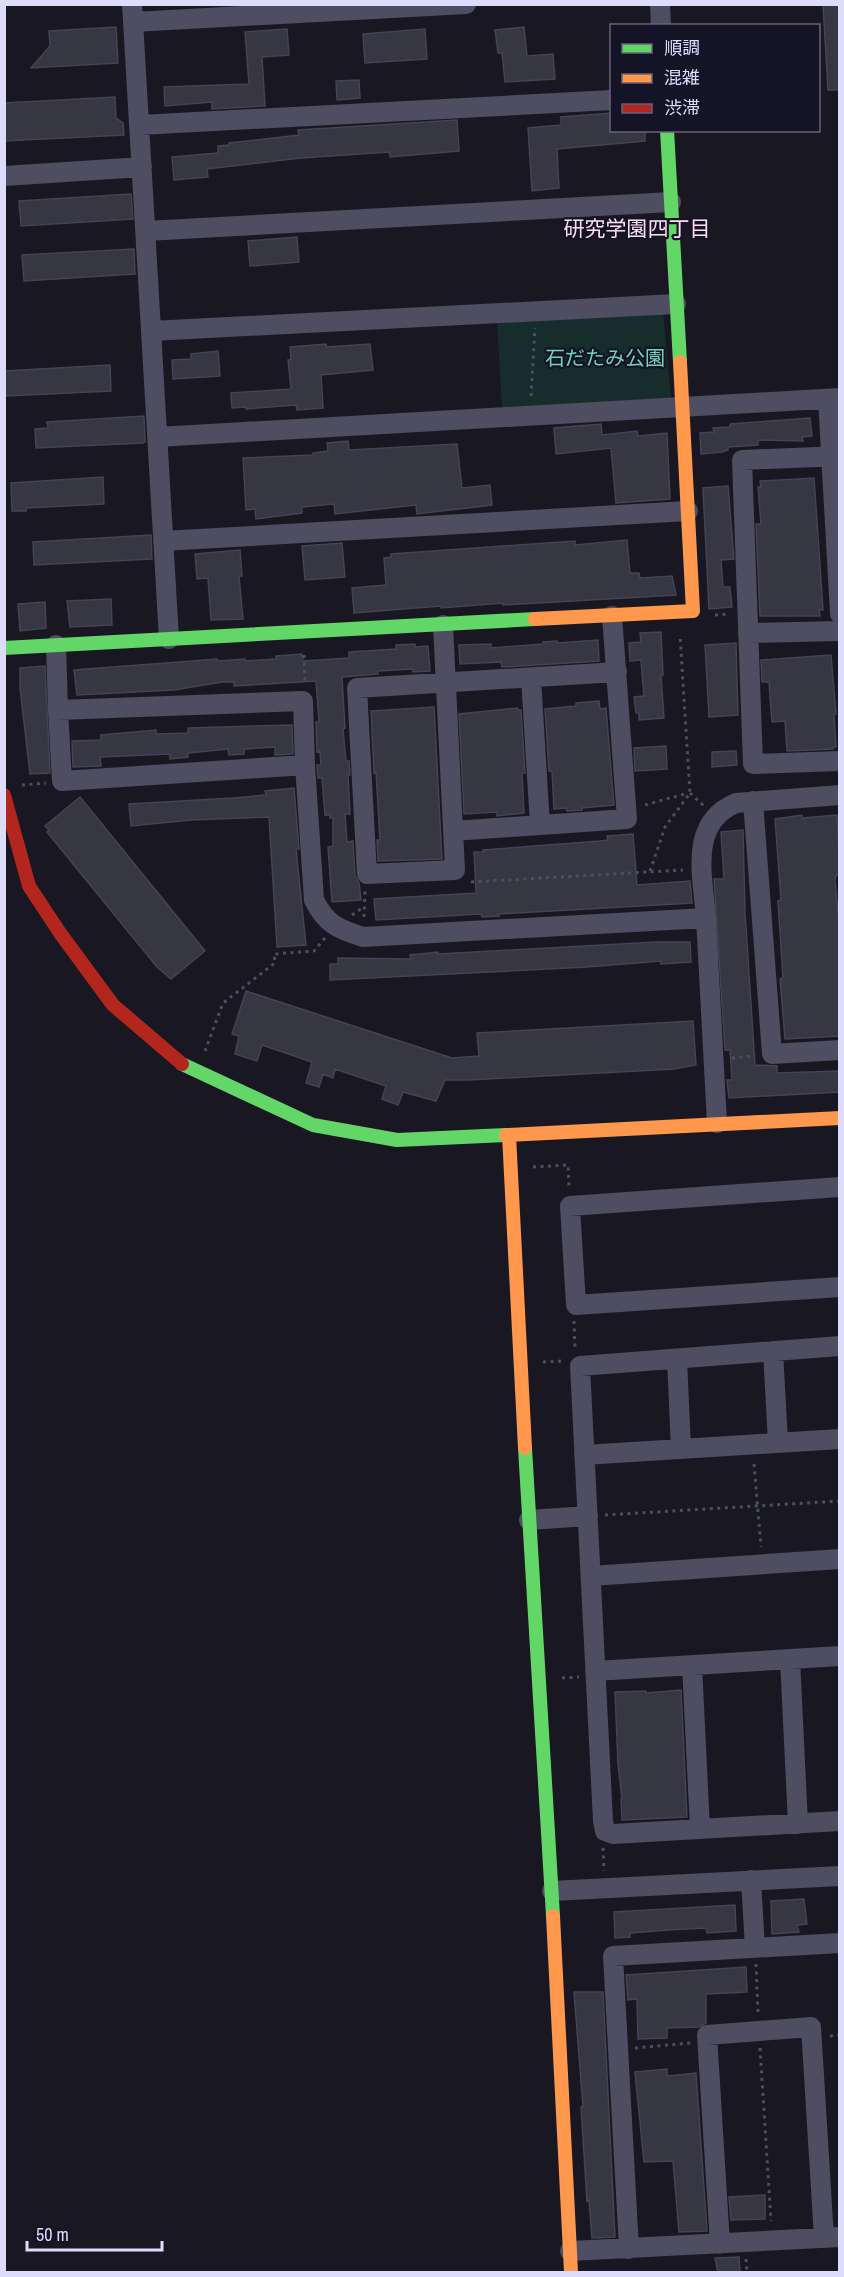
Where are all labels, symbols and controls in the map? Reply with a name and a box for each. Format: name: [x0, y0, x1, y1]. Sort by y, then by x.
legend: [610, 24, 820, 132]
text: 順調: [664, 35, 700, 60]
text: 混雑: [664, 65, 700, 90]
text: 渋滞: [664, 95, 700, 120]
district label: 研究学園四丁目: [564, 214, 711, 243]
park label: 石だたみ公園: [545, 344, 665, 371]
scale bar: [27, 2214, 162, 2252]
text: 50 m: [36, 2222, 69, 2247]

